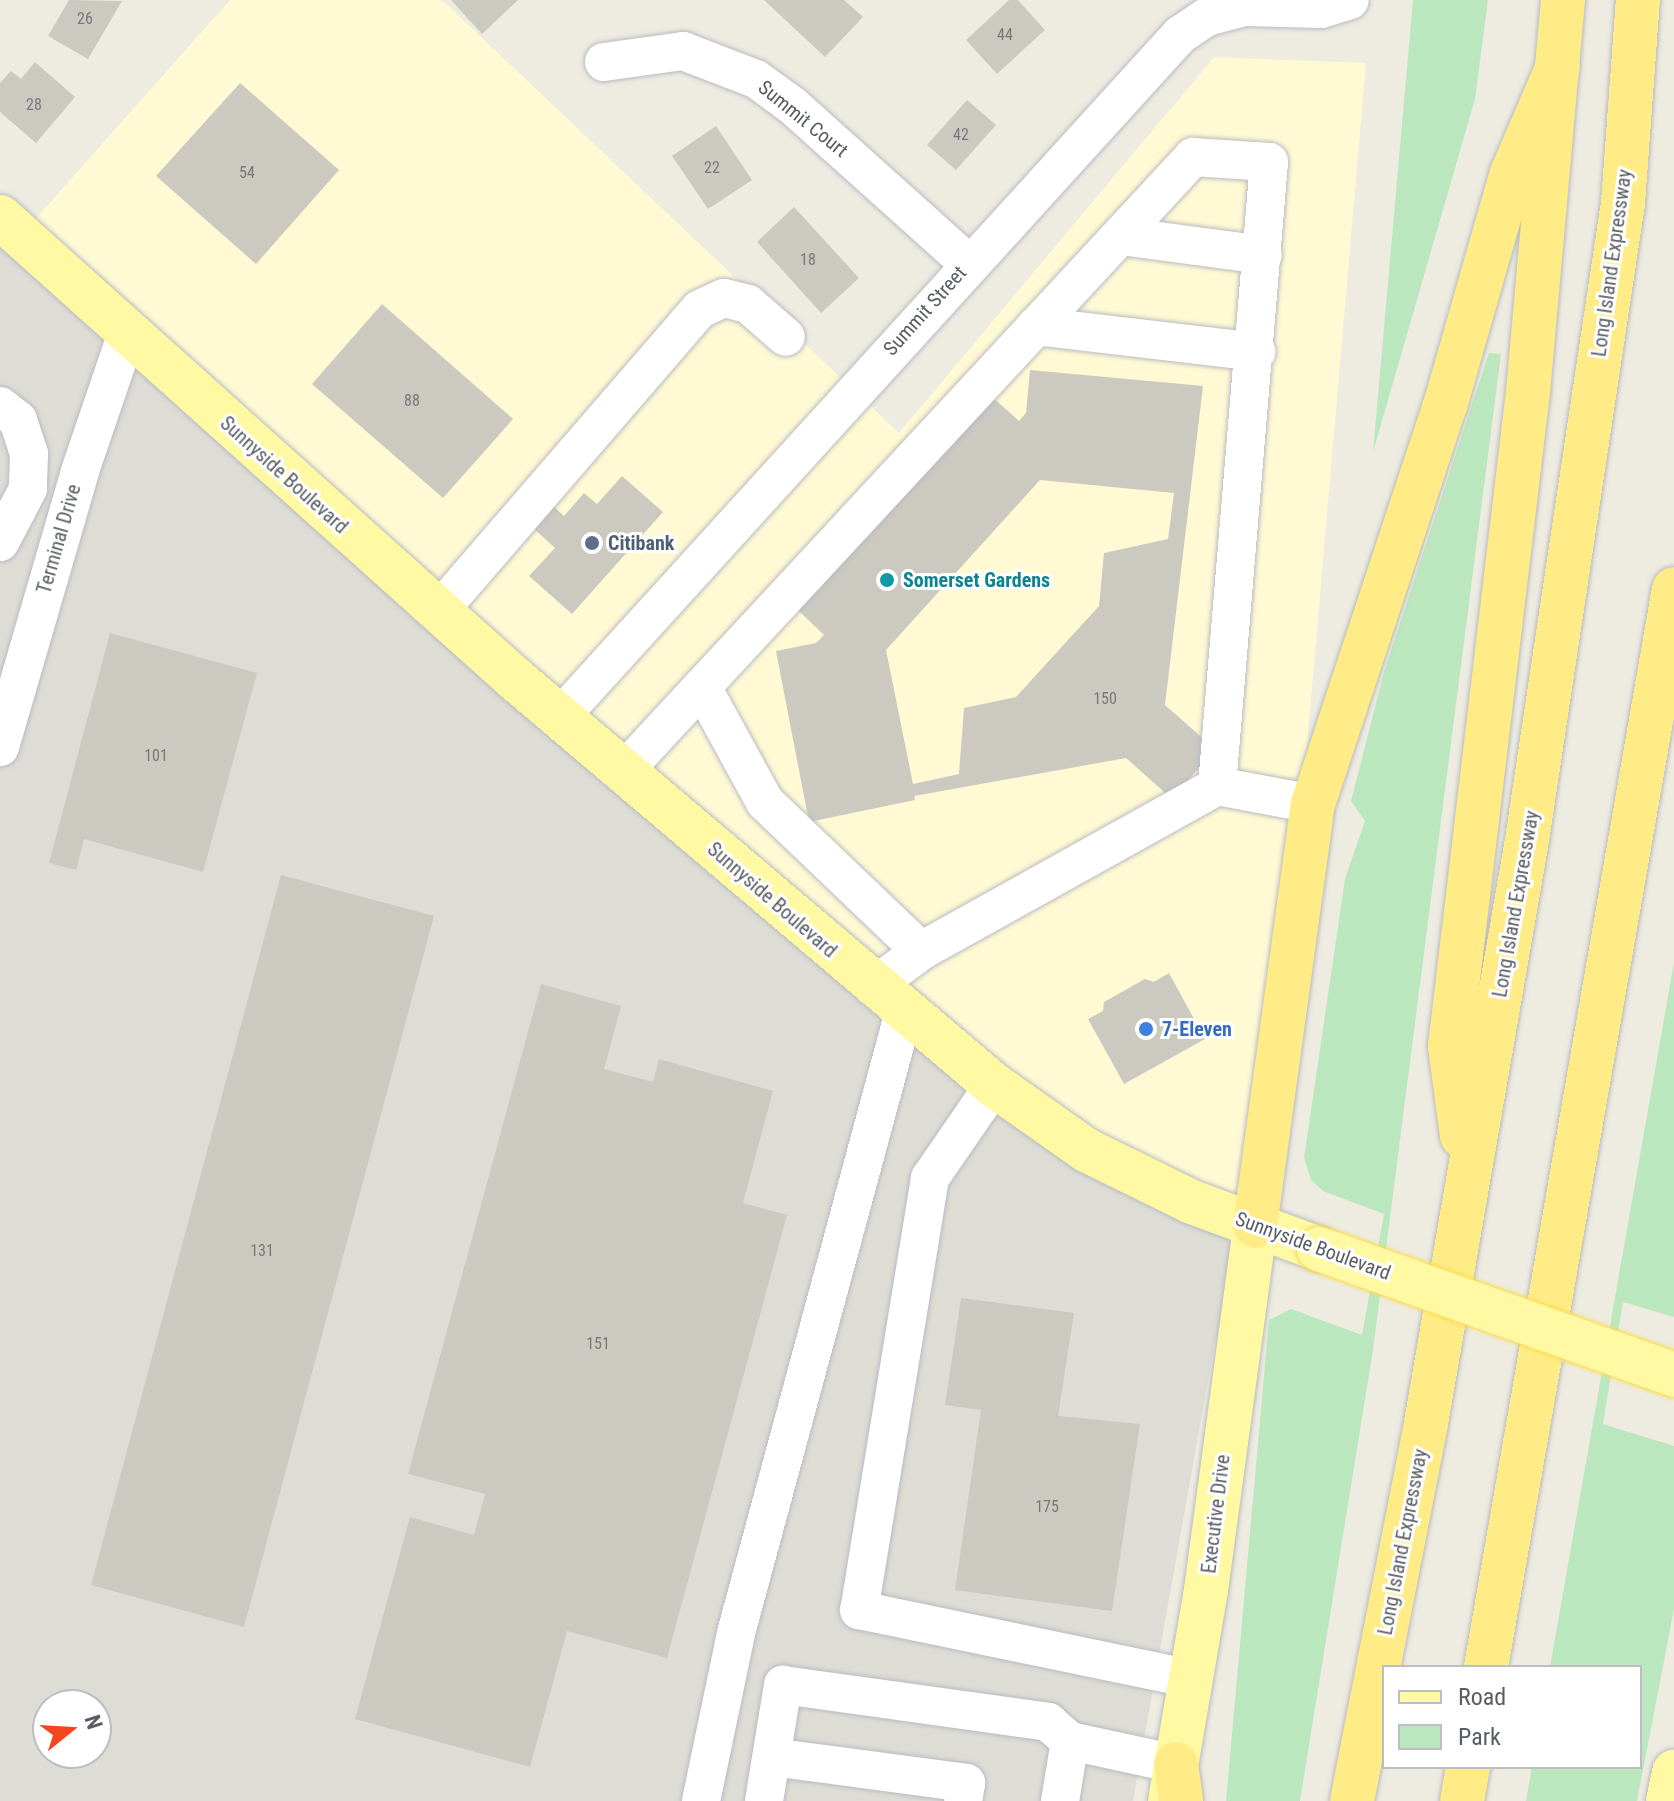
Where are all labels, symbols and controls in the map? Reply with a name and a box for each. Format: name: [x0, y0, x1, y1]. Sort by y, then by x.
house number: 26: [77, 9, 93, 29]
house number: 44: [997, 25, 1013, 45]
street label: Summit Court: [753, 75, 853, 163]
house number: 28: [26, 95, 42, 115]
house number: 42: [953, 125, 969, 145]
house number: 22: [704, 158, 720, 178]
house number: 54: [239, 163, 255, 183]
street label: Long Island Expressway: [1587, 168, 1637, 358]
house number: 18: [800, 250, 816, 270]
street label: Summit Street: [879, 261, 971, 361]
house number: 88: [404, 391, 420, 411]
street label: Sunnyside Boulevard: [215, 411, 353, 539]
street label: Terminal Drive: [32, 481, 86, 597]
place label: Citibank: [608, 531, 674, 555]
marker: Citibank: [583, 534, 601, 552]
place label: Somerset Gardens: [903, 568, 1050, 592]
marker: Somerset Gardens: [878, 571, 896, 589]
house number: 150: [1093, 689, 1117, 709]
house number: 101: [144, 746, 168, 766]
street label: Long Island Expressway: [1488, 809, 1544, 999]
street label: Sunnyside Boulevard: [702, 837, 842, 963]
place label: 7-Eleven: [1162, 1017, 1232, 1041]
marker: 7-Eleven: [1137, 1020, 1155, 1038]
street label: Sunnyside Boulevard: [1232, 1207, 1394, 1285]
house number: 131: [250, 1241, 274, 1261]
house number: 151: [586, 1334, 610, 1354]
street label: Long Island Expressway: [1373, 1447, 1433, 1637]
street label: Executive Drive: [1197, 1453, 1235, 1575]
house number: 175: [1035, 1497, 1059, 1517]
legend: [1382, 1665, 1642, 1769]
text: Road: [1458, 1683, 1506, 1711]
north arrow: [32, 1689, 112, 1769]
text: N: [79, 1712, 107, 1732]
text: Park: [1458, 1723, 1501, 1751]

